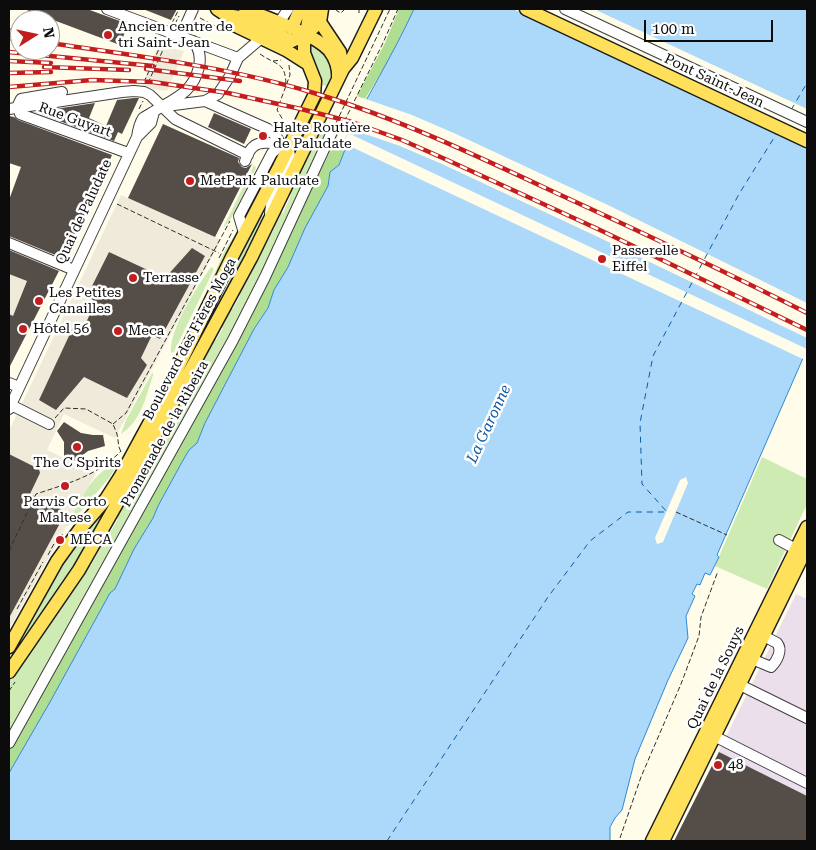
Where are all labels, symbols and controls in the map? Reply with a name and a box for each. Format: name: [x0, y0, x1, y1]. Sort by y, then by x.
north arrow: [10, 10, 60, 60]
scale bar: [646, 10, 775, 42]
place label: Ancien centre de tri Saint-Jean: [118, 19, 233, 52]
text: 100 m: [652, 20, 695, 38]
text: N: [40, 26, 58, 39]
marker: Ancien centre de tri Saint-Jean: [102, 29, 114, 41]
street label: Pont Saint-Jean: [661, 51, 767, 111]
street label: Rue Guyart: [36, 99, 114, 141]
place label: Halte Routière de Paludate: [273, 120, 370, 152]
marker: Halte Routière de Paludate: [257, 130, 269, 142]
street label: Quai de Paludate: [52, 157, 116, 267]
place label: MetPark Paludate: [200, 173, 319, 189]
marker: MetPark Paludate: [184, 175, 196, 187]
place label: Passerelle Eiffel: [612, 243, 679, 276]
marker: Passerelle Eiffel: [596, 253, 608, 265]
street label: Boulevard des Frères Moga: [140, 255, 240, 423]
place label: Terrasse: [143, 270, 199, 286]
marker: Terrasse: [127, 272, 139, 284]
place label: Les Petites Canailles: [49, 285, 121, 318]
marker: Les Petites Canailles: [33, 295, 45, 307]
place label: Hôtel 56: [33, 321, 89, 337]
marker: Hôtel 56: [17, 323, 29, 335]
place label: Meca: [128, 323, 164, 339]
marker: Meca: [112, 325, 124, 337]
street label: Promenade de la Ribeira: [118, 358, 212, 510]
water label: La Garonne: [463, 382, 515, 466]
marker: The C Spirits: [71, 441, 83, 453]
place label: The C Spirits: [33, 455, 121, 471]
marker: Parvis Corto Maltese: [59, 480, 71, 492]
place label: Parvis Corto Maltese: [23, 494, 107, 526]
place label: MÉCA: [70, 532, 112, 548]
marker: MÉCA: [54, 534, 66, 546]
street label: Quai de la Souys: [684, 624, 748, 732]
place label: 48: [728, 757, 744, 773]
marker: 48: [712, 759, 724, 771]

